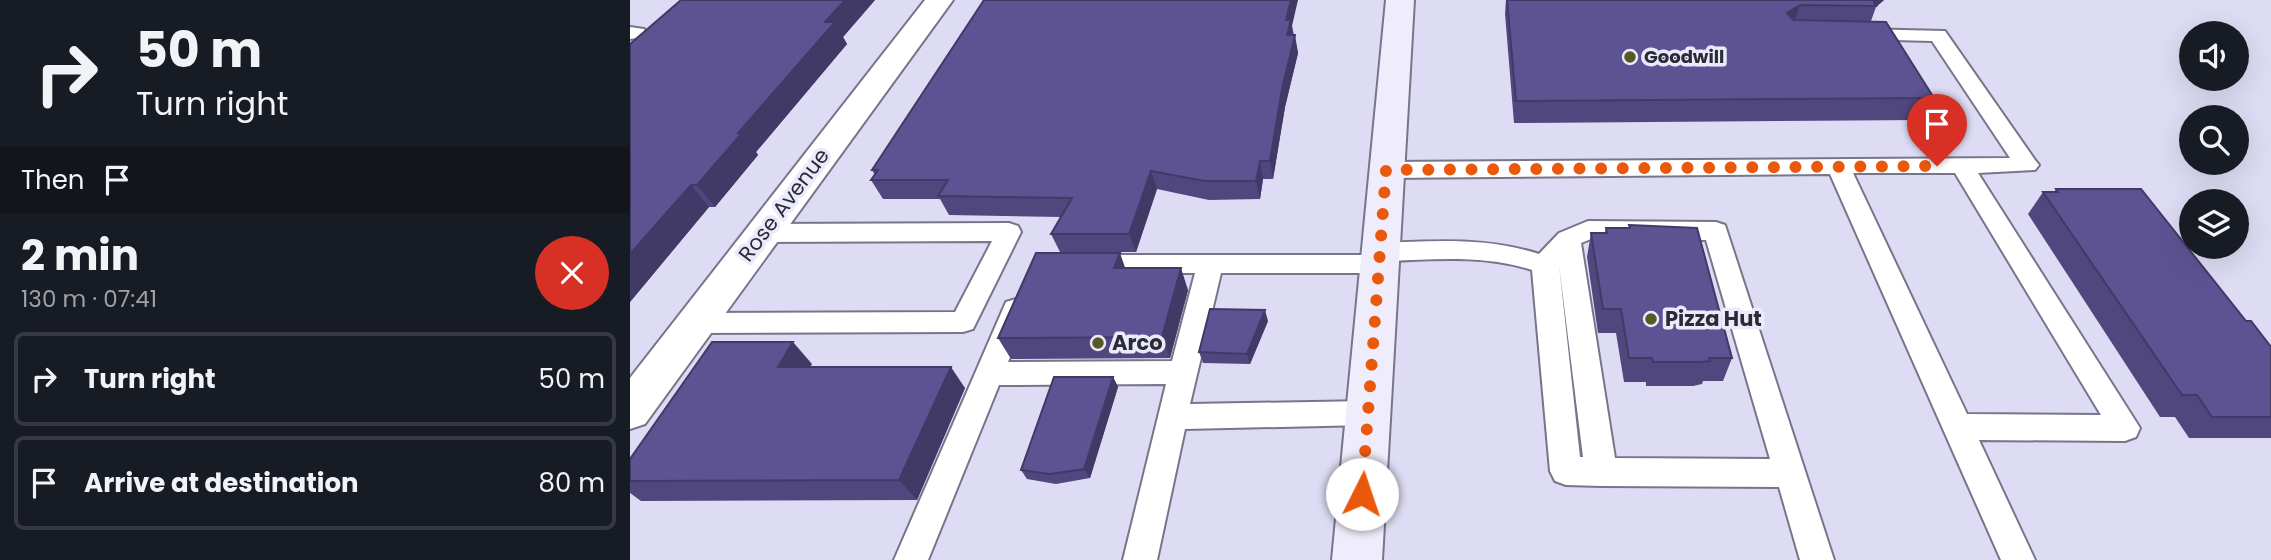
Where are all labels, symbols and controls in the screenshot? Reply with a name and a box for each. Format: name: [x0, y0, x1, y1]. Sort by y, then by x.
text: 50 m: [136, 16, 262, 84]
map controls: [2179, 21, 2249, 259]
button: sound: [2179, 21, 2249, 91]
icon: right: [21, 28, 112, 119]
place label: Goodwill: [1644, 44, 1724, 69]
marker: Goodwill: [1622, 49, 1638, 65]
text: Turn right: [136, 81, 288, 126]
pin: [1907, 94, 1967, 166]
icon: arrive: [1918, 105, 1956, 143]
button: search: [2179, 105, 2249, 175]
street label: Rose Avenue: [732, 142, 836, 267]
icon: arrive: [98, 161, 136, 199]
text: Then: [21, 162, 84, 198]
button: layers: [2179, 189, 2249, 259]
text: 2 min: [21, 226, 139, 285]
button: close: [535, 236, 609, 310]
text: 130 m · 07:41: [21, 283, 157, 315]
place label: Pizza Hut: [1665, 304, 1762, 333]
marker: Pizza Hut: [1643, 311, 1659, 327]
place label: Arco: [1112, 328, 1163, 357]
marker: Arco: [1090, 335, 1106, 351]
icon: right: [25, 360, 63, 398]
text: Turn right: [84, 361, 216, 397]
text: 50 m: [539, 361, 605, 397]
position arrow: [1325, 457, 1399, 531]
icon: arrive: [25, 464, 63, 502]
text: Arrive at destination: [84, 465, 359, 501]
text: 80 m: [539, 465, 605, 501]

